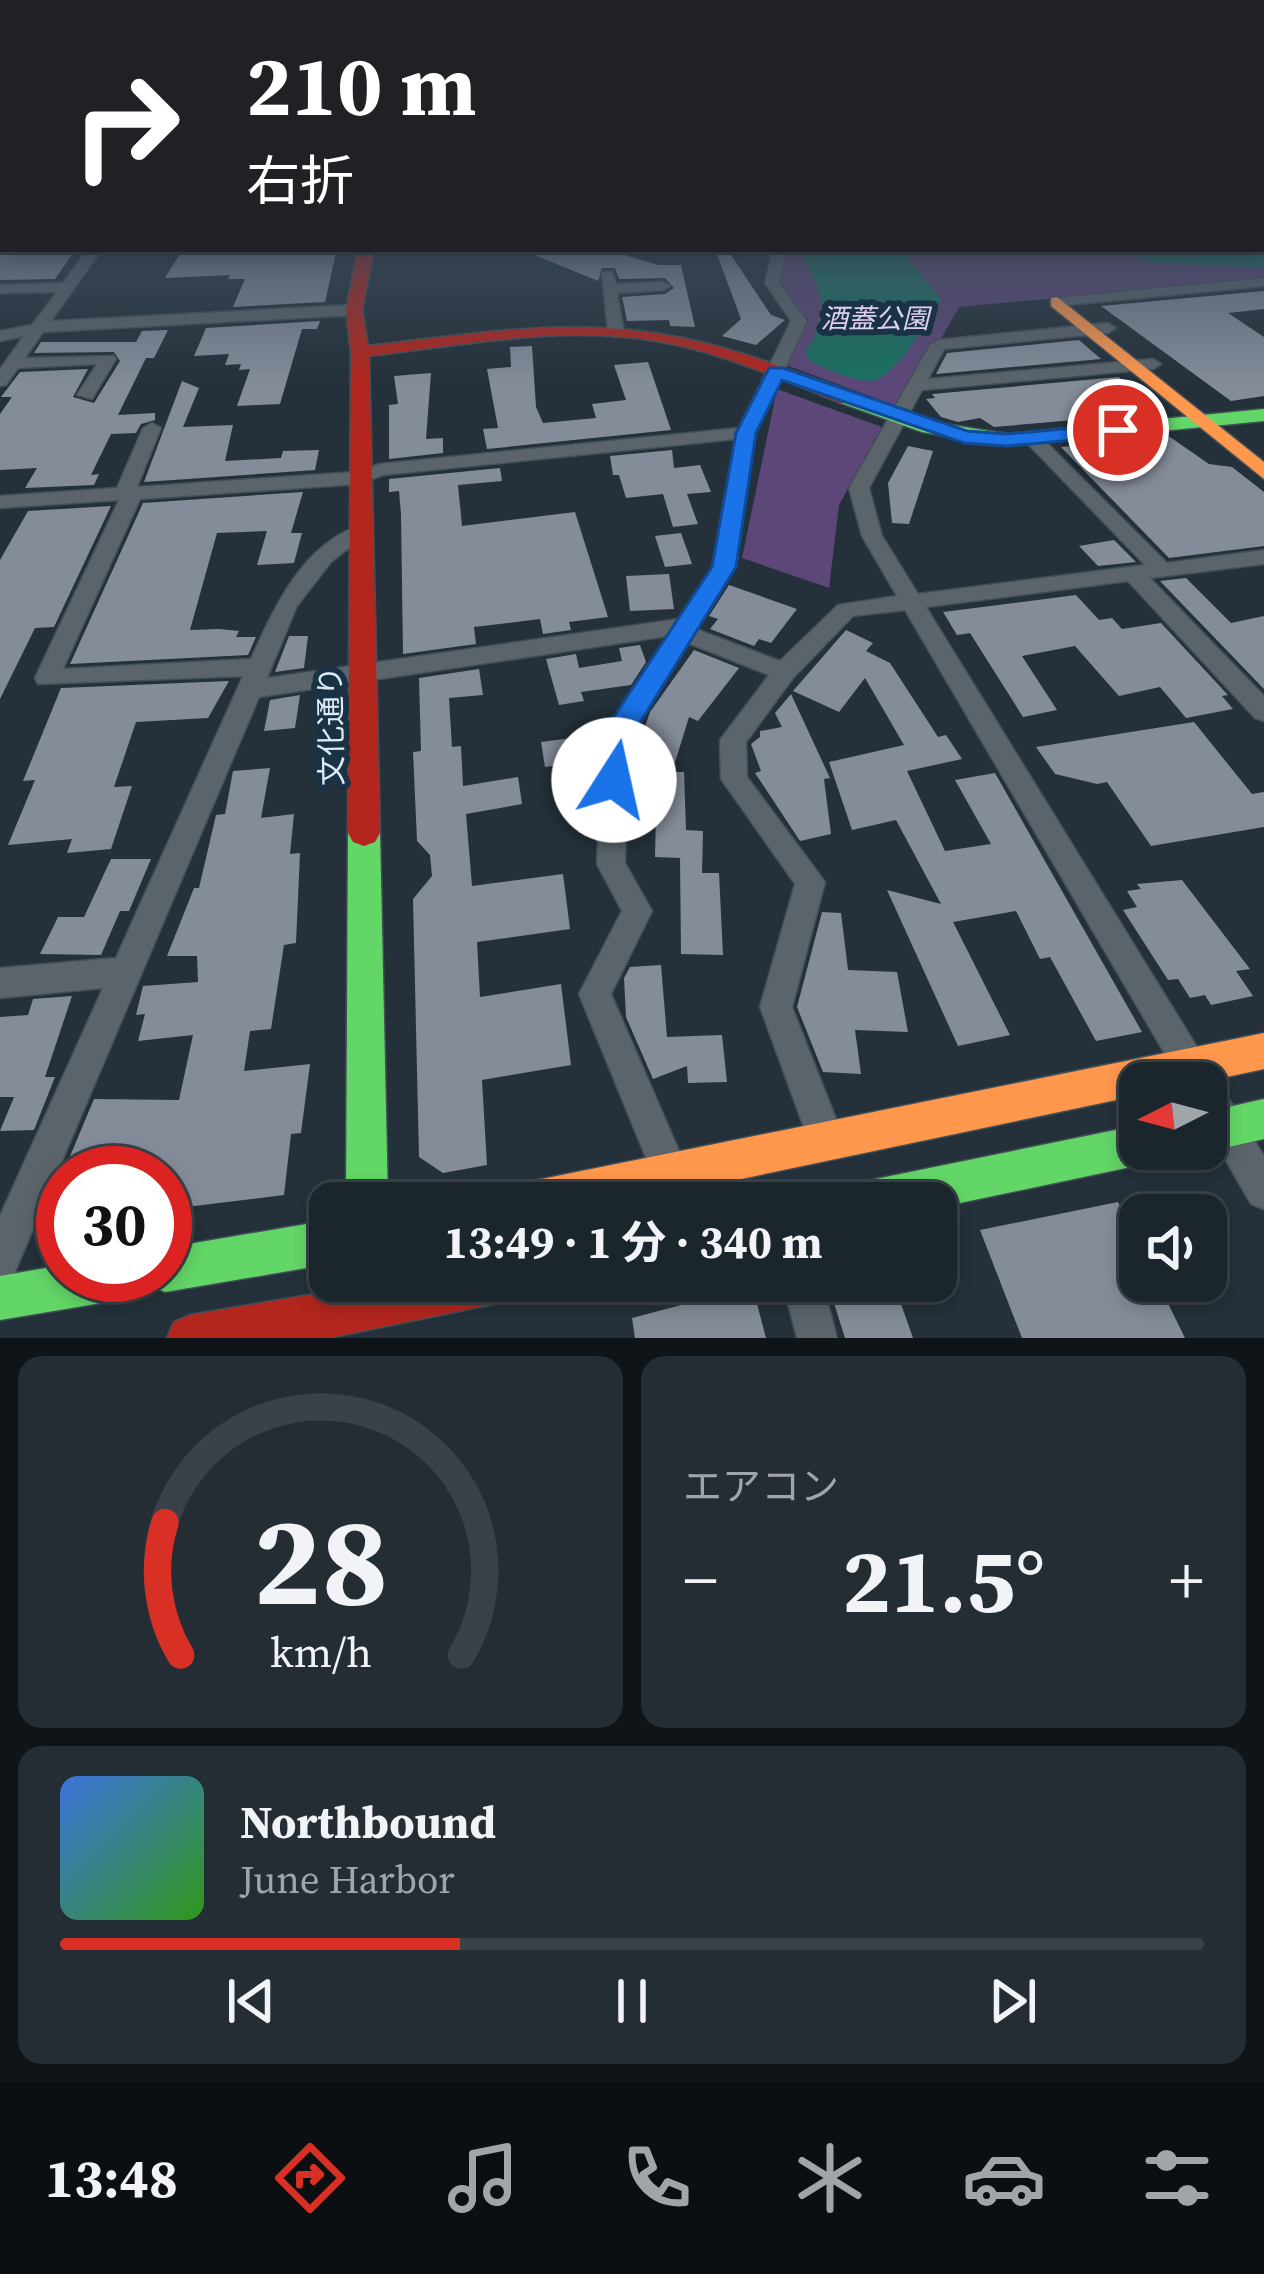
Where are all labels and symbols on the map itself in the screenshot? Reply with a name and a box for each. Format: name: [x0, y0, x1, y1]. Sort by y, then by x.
park label: 酒蓋公園: [821, 300, 933, 337]
pin: [1067, 379, 1169, 481]
street label: 文化通り: [309, 666, 353, 786]
position arrow: [551, 717, 677, 843]
north arrow: [1119, 1062, 1227, 1170]
speed limit sign: 30: [36, 1146, 192, 1302]

